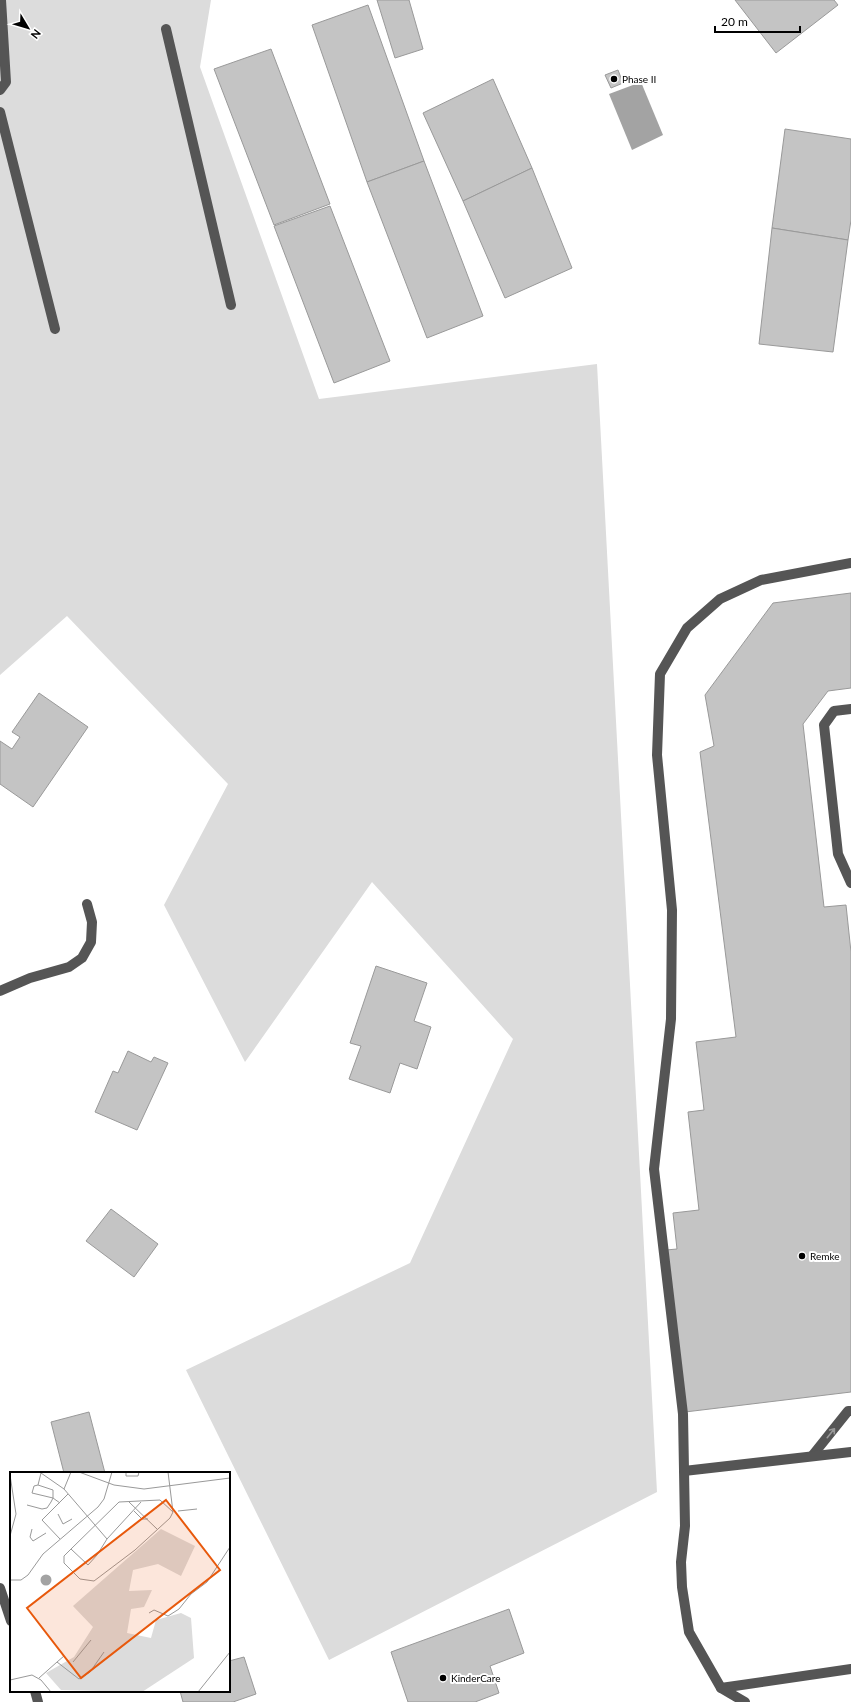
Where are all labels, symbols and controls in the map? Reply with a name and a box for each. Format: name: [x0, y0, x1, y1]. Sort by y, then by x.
north arrow: [8, 8, 48, 48]
scale bar: [715, 8, 800, 34]
text: 20 m: [721, 14, 748, 29]
text: N: [29, 27, 44, 42]
place label: Phase II: [622, 73, 656, 85]
marker: Phase II: [609, 74, 619, 84]
place label: Remke: [810, 1250, 840, 1262]
marker: Remke: [797, 1251, 807, 1261]
one-way arrow: [826, 1427, 835, 1438]
inset map: [10, 1472, 230, 1692]
place label: KinderCare: [451, 1672, 501, 1684]
marker: KinderCare: [438, 1673, 448, 1683]

